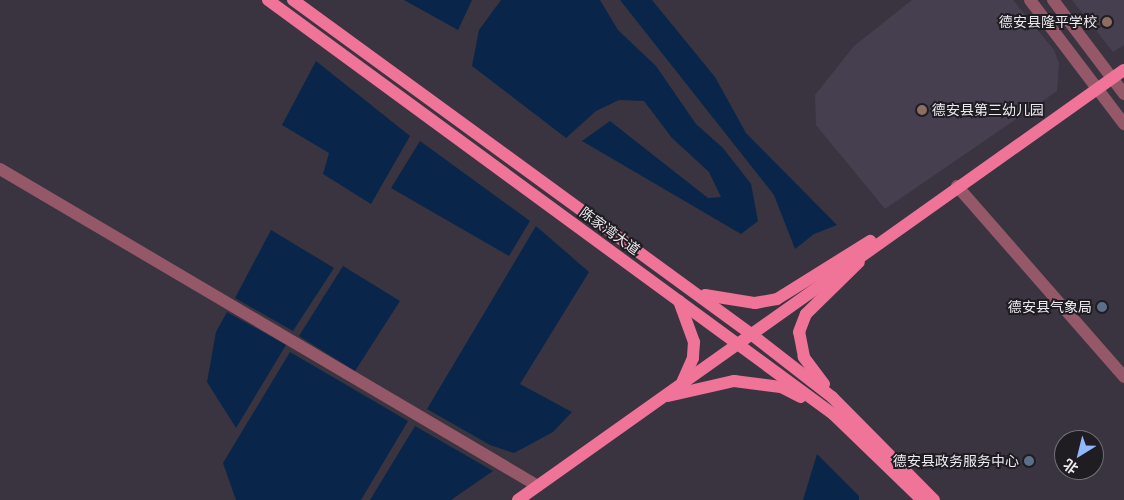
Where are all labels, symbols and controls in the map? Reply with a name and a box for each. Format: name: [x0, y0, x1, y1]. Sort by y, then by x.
place label: 德安县隆平学校: [999, 14, 1097, 30]
marker: 德安县隆平学校: [1101, 16, 1113, 28]
place label: 德安县第三幼儿园: [932, 102, 1044, 118]
marker: 德安县第三幼儿园: [916, 104, 928, 116]
street label: 陈家湾大道: [577, 204, 643, 258]
place label: 德安县气象局: [1008, 299, 1092, 315]
marker: 德安县气象局: [1096, 301, 1108, 313]
north arrow: [1054, 430, 1104, 480]
place label: 德安县政务服务中心: [893, 453, 1019, 469]
marker: 德安县政务服务中心: [1023, 455, 1035, 467]
text: 北: [1060, 455, 1082, 478]

